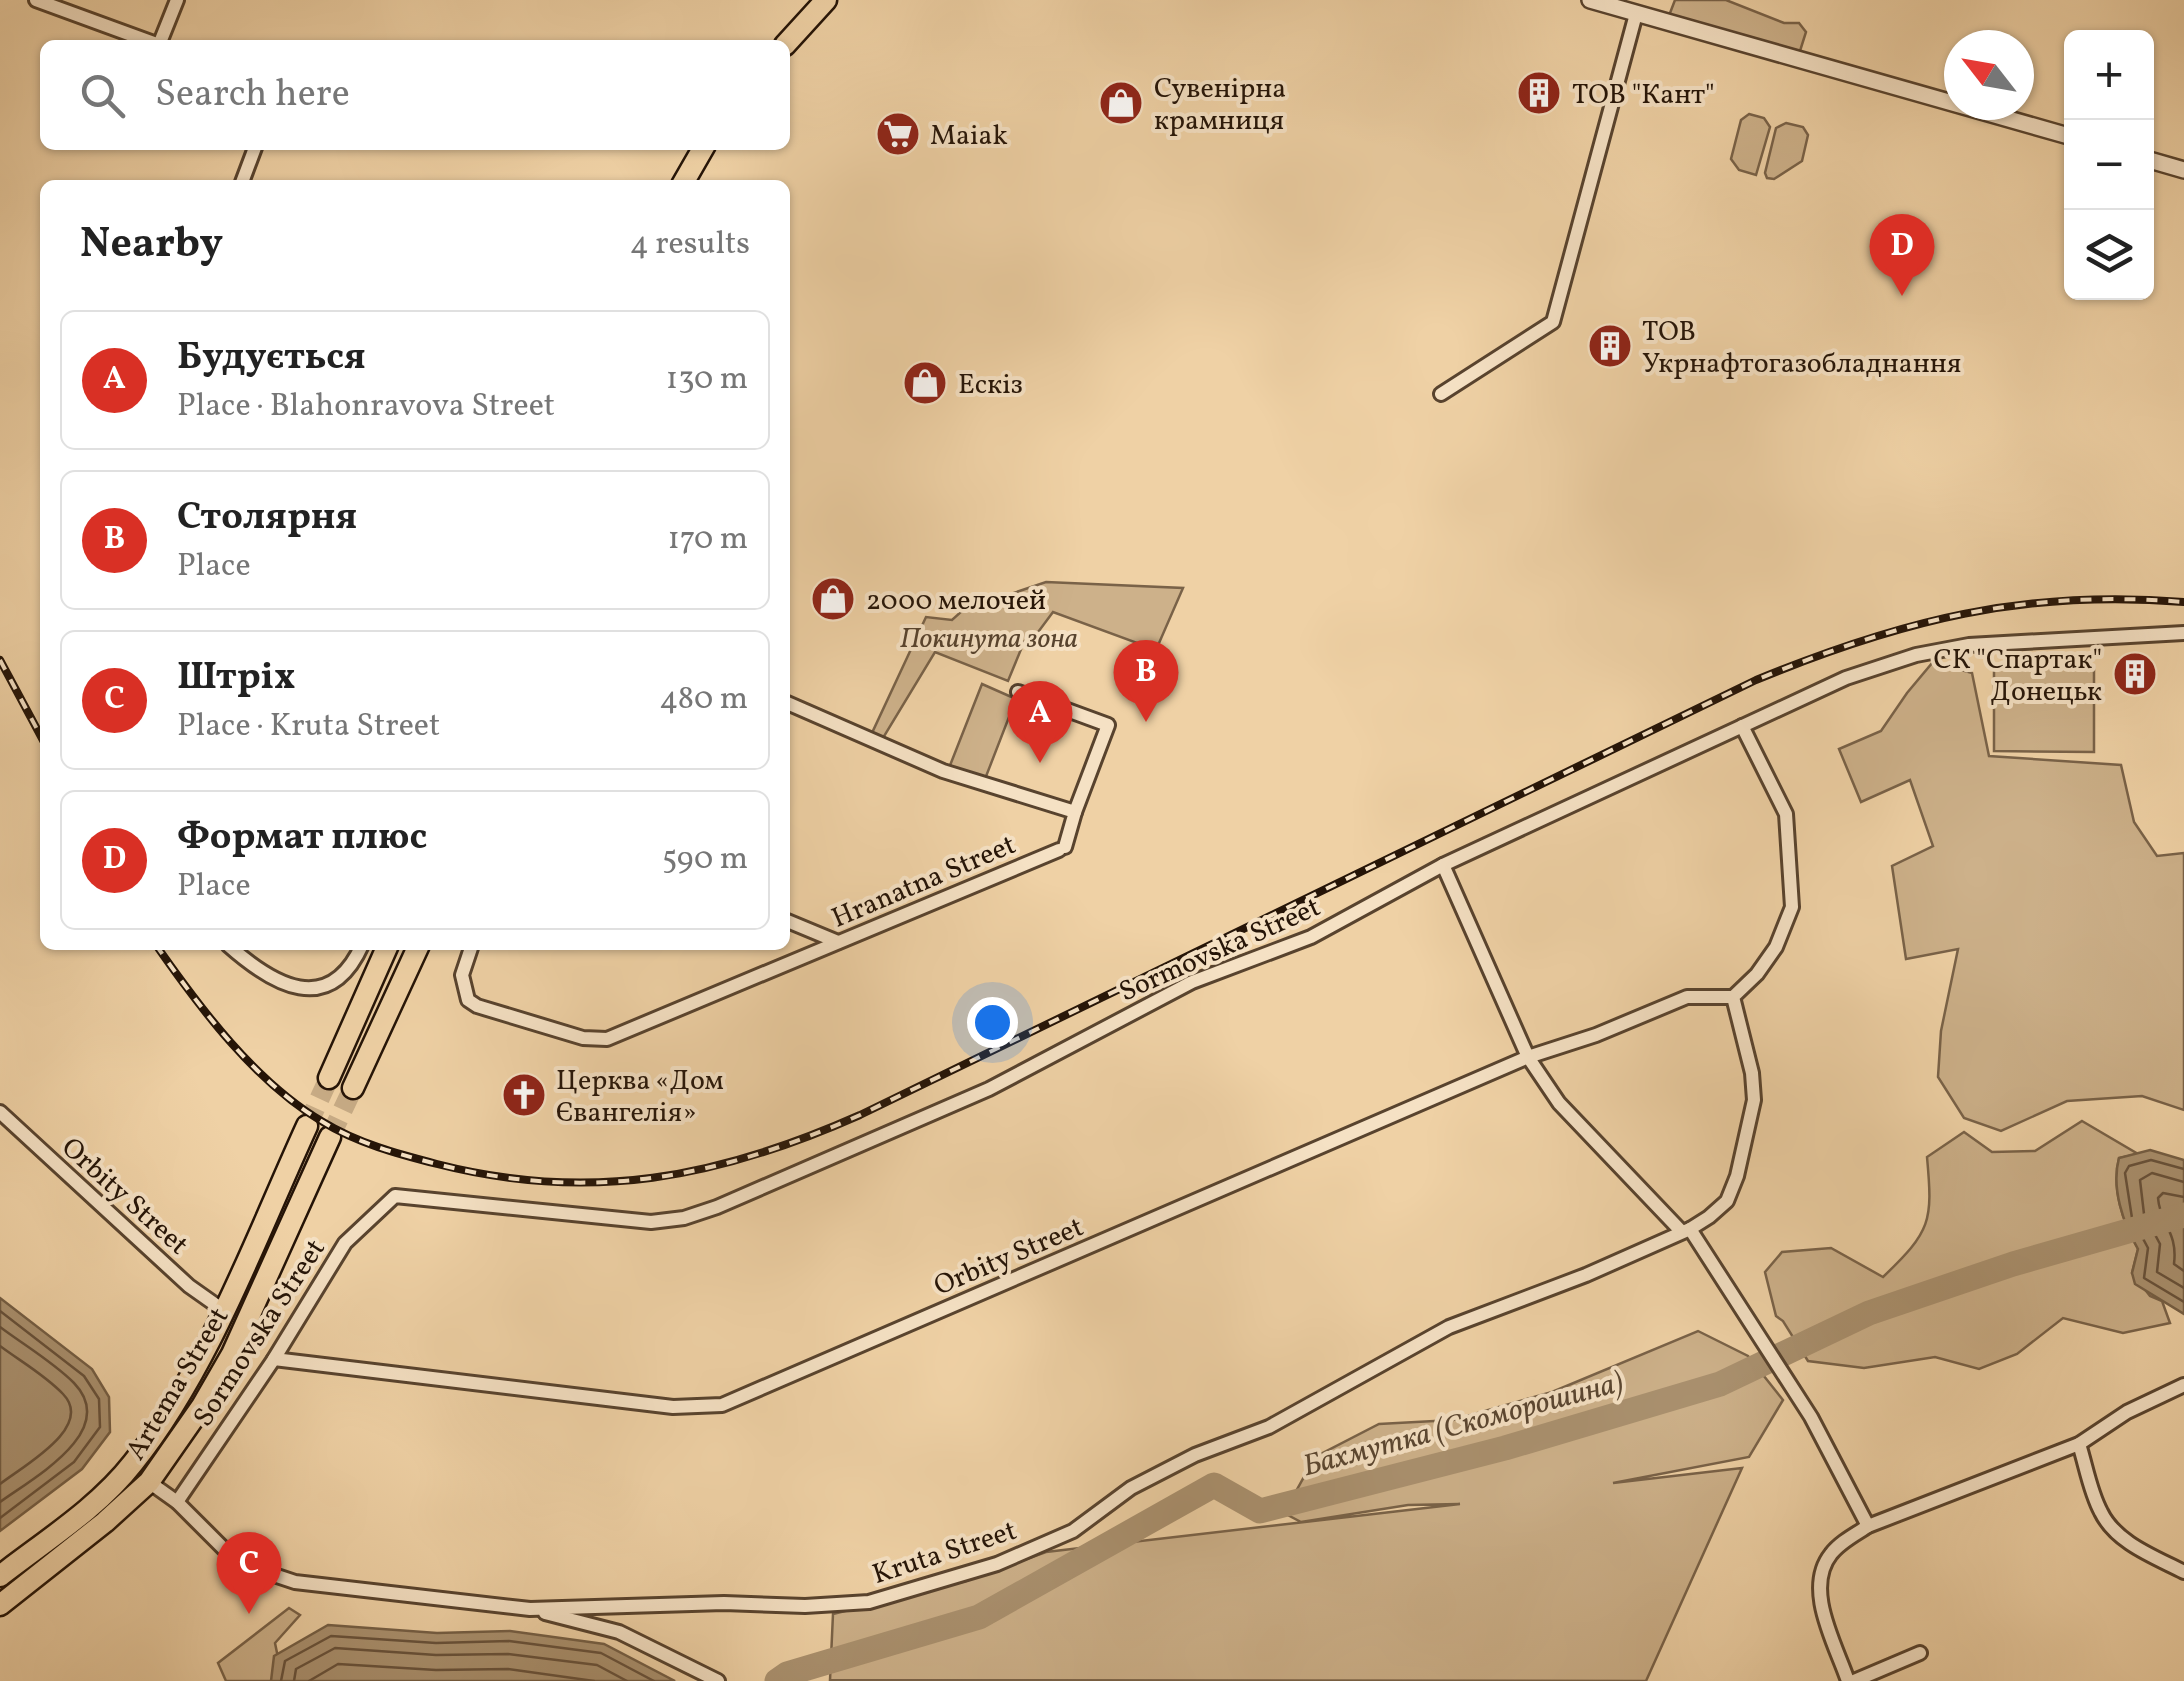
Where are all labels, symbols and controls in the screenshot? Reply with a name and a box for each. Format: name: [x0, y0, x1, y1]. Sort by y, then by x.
north arrow: [1944, 30, 2034, 120]
map controls: [2064, 30, 2154, 300]
button: +: [2064, 30, 2154, 120]
search box: [40, 40, 790, 150]
icon: search: [75, 68, 130, 123]
text: Search here: [155, 69, 350, 122]
place label: Сувенірна крамниця: [1154, 70, 1286, 141]
building icon: ТОВ "Кант": [1516, 70, 1562, 116]
place label: ТОВ "Кант": [1572, 76, 1715, 115]
shop icon: Сувенірна крамниця: [1098, 80, 1144, 126]
supermarket icon: Maiak: [875, 111, 921, 157]
place label: Maiak: [930, 117, 1008, 156]
button: −: [2064, 120, 2154, 210]
button: layers: [2064, 210, 2154, 300]
pin: D: [1870, 214, 1934, 296]
text: Nearby: [80, 216, 223, 275]
text: 4 results: [630, 223, 750, 267]
place label: ТОВ Укрнафтогазобладнання: [1642, 313, 1961, 384]
building icon: ТОВ Укрнафтогазобладнання: [1587, 323, 1633, 369]
text: Будується: [177, 332, 366, 385]
text: A: [103, 358, 126, 402]
text: 130 m: [666, 358, 748, 402]
shop icon: Ескіз: [902, 360, 948, 406]
place label: Ескіз: [958, 366, 1023, 405]
text: Place · Blahonravova Street: [177, 385, 555, 429]
text: Столярня: [177, 492, 357, 545]
text: B: [104, 518, 125, 562]
text: 170 m: [667, 518, 748, 562]
text: Place: [177, 545, 251, 589]
shop icon: 2000 мелочей: [810, 576, 856, 622]
place label: 2000 мелочей: [866, 582, 1046, 621]
park label: Покинута зона: [900, 620, 1078, 659]
pin: B: [1114, 640, 1178, 722]
place label: СК "Спартак" Донецьк: [1933, 641, 2102, 712]
building icon: СК "Спартак" Донецьк: [2112, 651, 2158, 697]
text: Штріх: [177, 652, 296, 705]
text: C: [104, 678, 125, 722]
text: 480 m: [659, 678, 748, 722]
pin: A: [1008, 680, 1072, 763]
text: Place · Kruta Street: [177, 705, 440, 749]
text: Формат плюс: [177, 812, 427, 865]
street label: Hranatna Street: [826, 826, 1022, 939]
text: D: [103, 838, 126, 882]
text: 590 m: [662, 838, 748, 882]
text: Place: [177, 865, 251, 909]
street label: Sormovska Street: [1113, 888, 1327, 1012]
your location: [967, 997, 1018, 1048]
place label: Церква «Дом Євангелія»: [556, 1062, 724, 1133]
church icon: Церква «Дом Євангелія»: [501, 1072, 547, 1118]
street label: Orbity Street: [52, 1129, 196, 1265]
street label: Orbity Street: [928, 1208, 1090, 1306]
street label: Sormovska Street: [185, 1232, 335, 1435]
street label: Artema Street: [117, 1301, 239, 1468]
water label: Бахмутка (Скоморошина): [1299, 1362, 1629, 1488]
street label: Kruta Street: [868, 1512, 1022, 1595]
pin: C: [216, 1532, 282, 1614]

